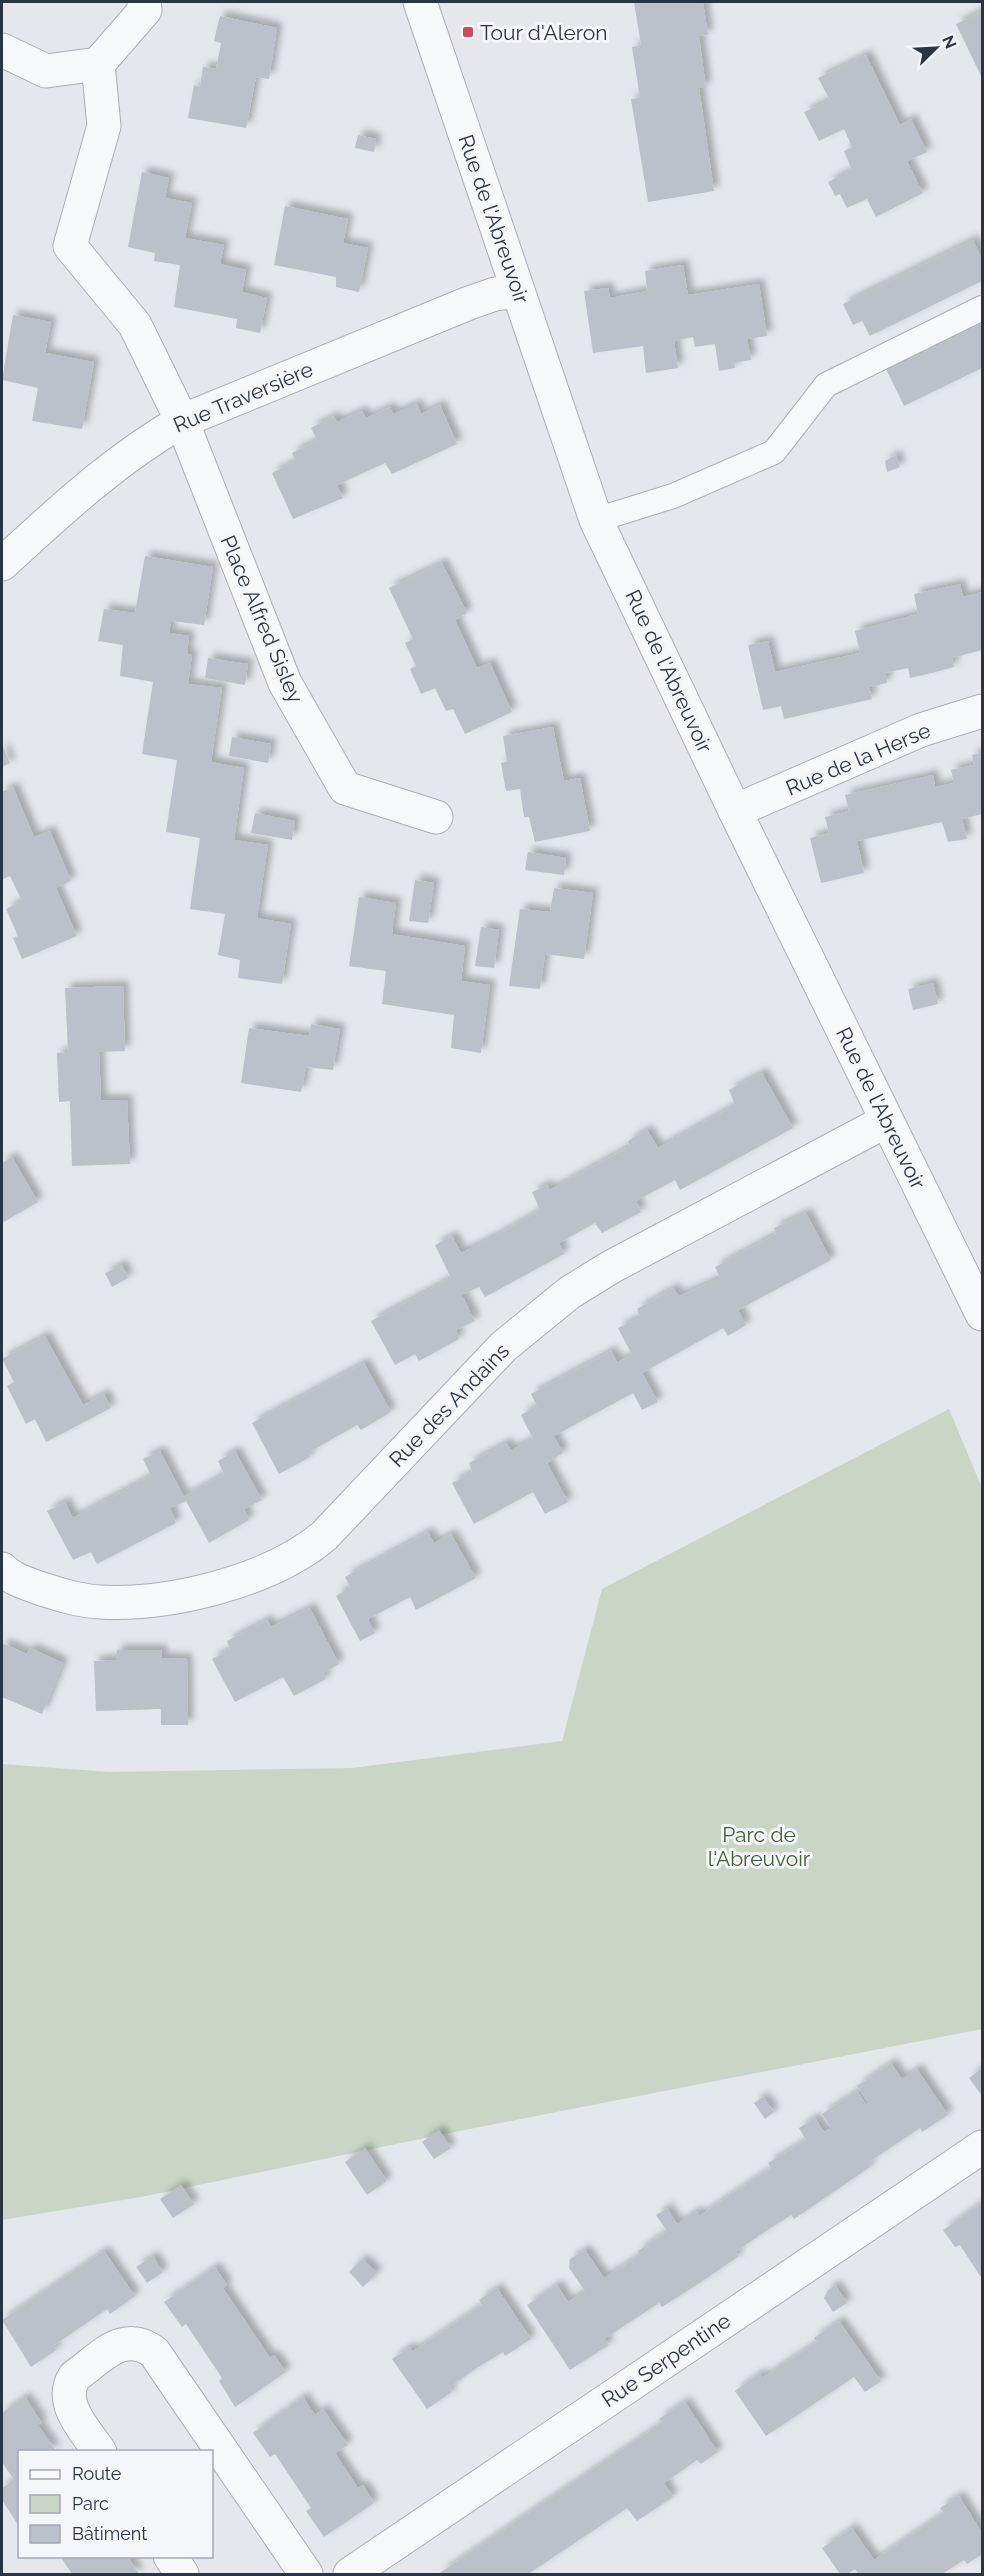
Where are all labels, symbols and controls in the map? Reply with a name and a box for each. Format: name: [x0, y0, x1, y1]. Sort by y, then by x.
north arrow: [906, 18, 966, 78]
place label: Tour d'Aleron: [480, 20, 608, 45]
marker: Tour d'Aleron: [461, 25, 475, 39]
text: N: [938, 33, 960, 52]
street label: Rue de l'Abreuvoir: [453, 131, 535, 307]
street label: Rue Traversière: [169, 356, 317, 438]
street label: Place Alfred Sisley: [215, 531, 309, 707]
street label: Rue de l'Abreuvoir: [620, 586, 718, 757]
street label: Rue de la Herse: [782, 717, 934, 801]
street label: Rue de l'Abreuvoir: [831, 1023, 931, 1194]
street label: Rue des Andains: [384, 1338, 514, 1472]
park label: Parc de l'Abreuvoir: [708, 1822, 811, 1871]
street label: Rue Serpentine: [597, 2308, 735, 2412]
legend: [18, 2450, 213, 2558]
text: Route: [72, 2463, 122, 2484]
text: Parc: [72, 2493, 109, 2514]
text: Bâtiment: [72, 2523, 147, 2544]

